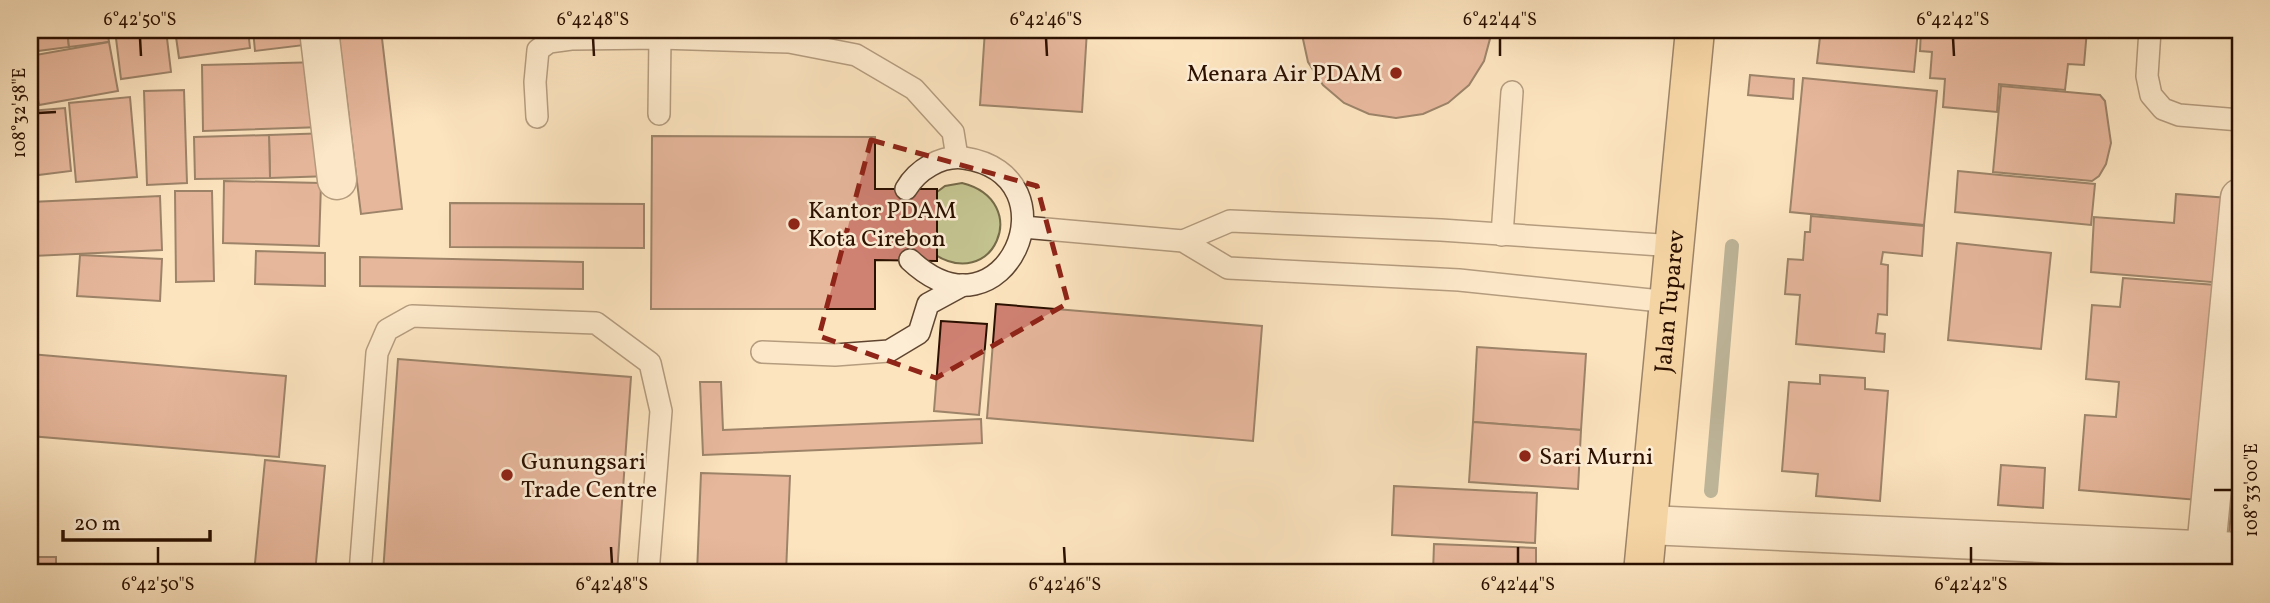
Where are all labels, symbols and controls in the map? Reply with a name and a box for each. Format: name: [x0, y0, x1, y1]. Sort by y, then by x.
text: 6°42'50"S: [103, 8, 177, 33]
text: 6°42'48"S: [557, 8, 629, 33]
text: 6°42'46"S: [1010, 8, 1082, 33]
text: 6°42'44"S: [1463, 8, 1537, 33]
text: 6°42'42"S: [1917, 8, 1989, 33]
place label: Menara Air PDAM: [1186, 58, 1382, 92]
marker: Menara Air PDAM: [1388, 65, 1404, 81]
text: 108°32'58"E: [8, 68, 33, 158]
place label: Kantor PDAM Kota Cirebon: [808, 195, 957, 257]
marker: Kantor PDAM Kota Cirebon: [786, 216, 802, 232]
street label: Jalan Tuparev: [1647, 228, 1695, 374]
place label: Sari Murni: [1539, 441, 1653, 475]
text: 108°33'00"E: [2240, 443, 2265, 537]
place label: Gunungsari Trade Centre: [521, 446, 657, 508]
marker: Sari Murni: [1517, 448, 1533, 464]
marker: Gunungsari Trade Centre: [499, 467, 515, 483]
scale bar: [63, 498, 210, 542]
text: 20 m: [74, 510, 120, 539]
text: 6°42'50"S: [121, 573, 195, 598]
text: 6°42'48"S: [576, 573, 648, 598]
text: 6°42'46"S: [1029, 573, 1101, 598]
text: 6°42'44"S: [1481, 573, 1555, 598]
text: 6°42'42"S: [1935, 573, 2007, 598]

